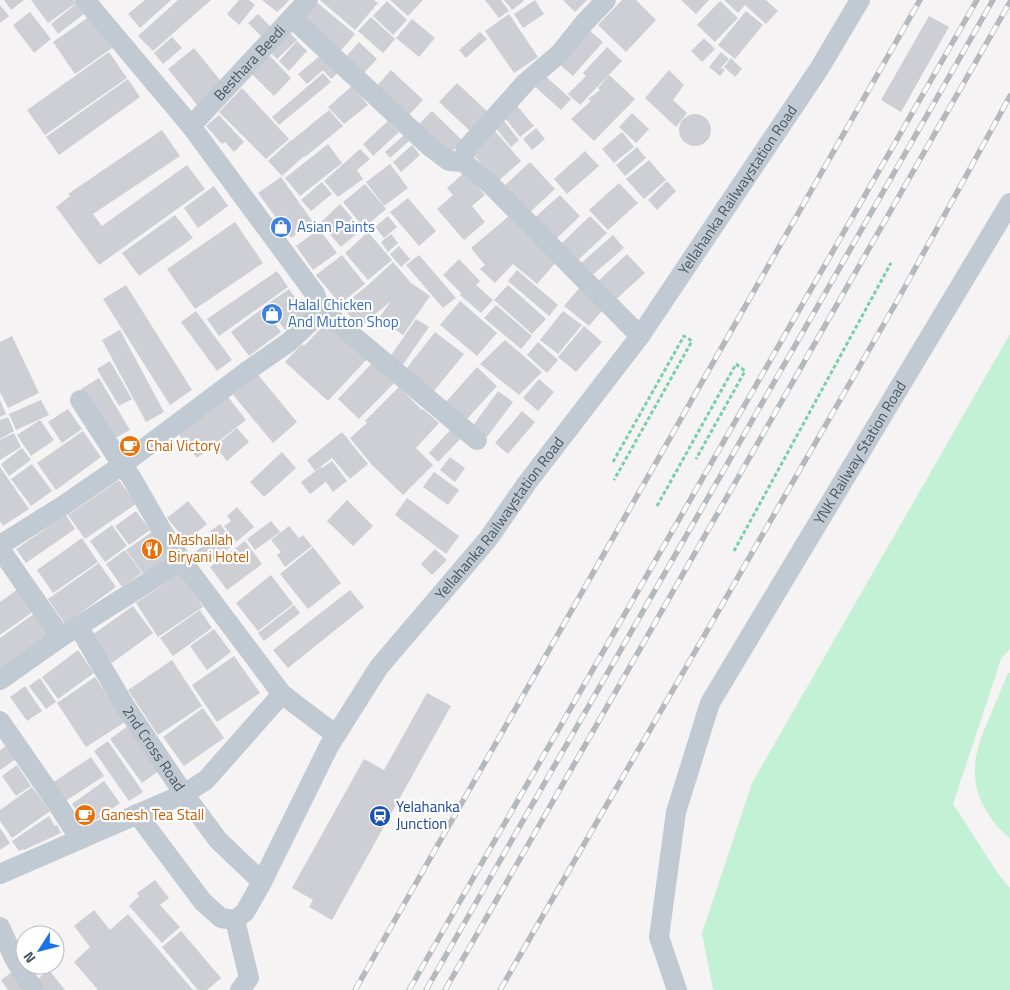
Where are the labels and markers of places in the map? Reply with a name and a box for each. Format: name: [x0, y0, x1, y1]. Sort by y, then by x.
shop icon: Asian Paints: [269, 215, 293, 239]
place label: Asian Paints: [297, 215, 375, 238]
place label: Halal Chicken And Mutton Shop: [288, 293, 399, 333]
shop icon: Halal Chicken And Mutton Shop: [260, 302, 284, 326]
cafe icon: Chai Victory: [118, 434, 142, 458]
place label: Chai Victory: [146, 434, 221, 457]
place label: Mashallah Biryani Hotel: [168, 528, 249, 568]
restaurant icon: Mashallah Biryani Hotel: [140, 537, 164, 561]
place label: Yelahanka Junction: [396, 795, 460, 835]
cafe icon: Ganesh Tea Stall: [73, 803, 97, 827]
place label: Ganesh Tea Stall: [101, 803, 204, 826]
station icon: Yelahanka Junction: [368, 804, 392, 828]

